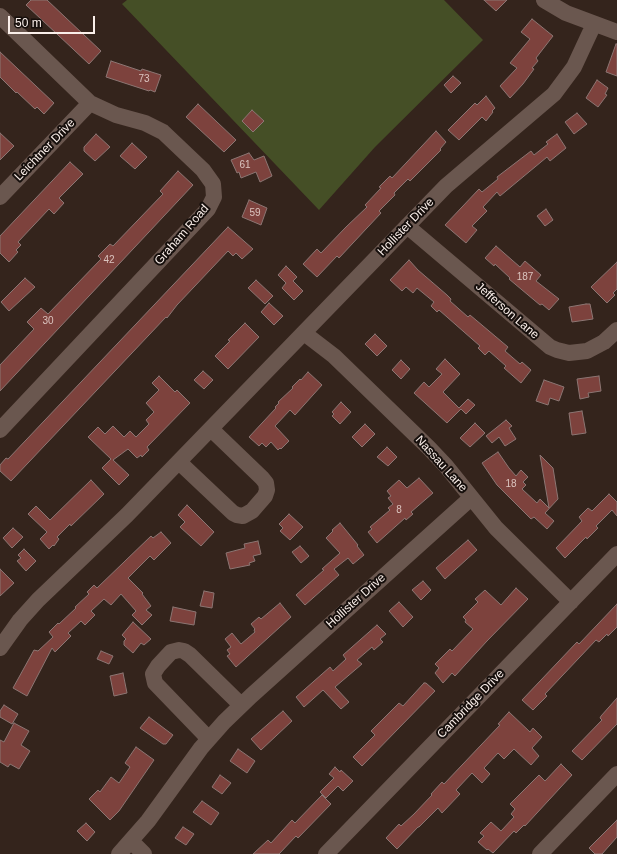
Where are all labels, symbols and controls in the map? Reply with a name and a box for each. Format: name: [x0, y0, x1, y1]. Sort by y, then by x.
scale bar: [10, 8, 97, 34]
text: 50 m: [15, 16, 42, 30]
house number: 73: [138, 73, 150, 85]
street label: Leichtner Drive: [12, 116, 78, 184]
house number: 61: [239, 159, 251, 171]
street label: Hollister Drive: [375, 195, 437, 259]
street label: Graham Road: [152, 202, 212, 268]
house number: 59: [249, 207, 261, 219]
house number: 42: [103, 254, 115, 266]
house number: 187: [517, 271, 533, 283]
street label: Jefferson Lane: [472, 280, 542, 342]
house number: 30: [42, 315, 54, 327]
street label: Nassau Lane: [412, 433, 470, 495]
house number: 18: [505, 478, 517, 490]
house number: 8: [396, 504, 402, 516]
street label: Hollister Drive: [323, 571, 389, 631]
street label: Cambridge Drive: [435, 667, 507, 741]

